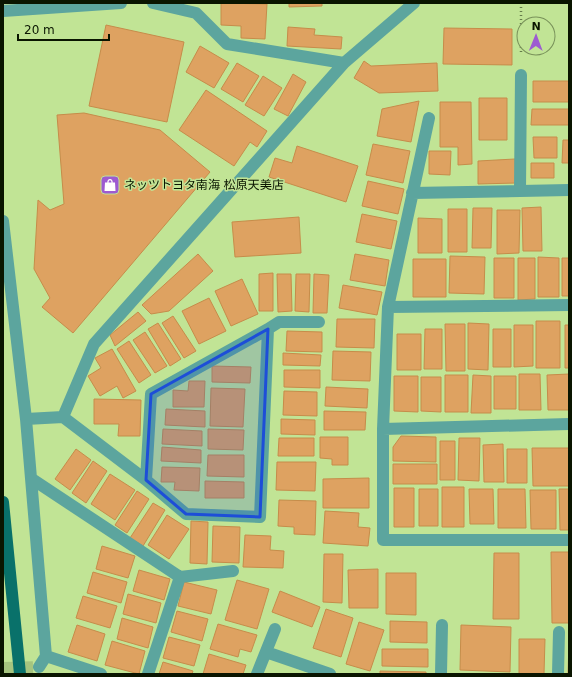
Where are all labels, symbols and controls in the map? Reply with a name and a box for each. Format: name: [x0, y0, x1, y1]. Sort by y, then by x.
scale bar: [18, 16, 109, 42]
north arrow: [516, 16, 556, 56]
text: N: [531, 20, 541, 33]
text: 20 m: [24, 23, 55, 37]
shop icon: ネッツトヨタ南海 松原天美店: [99, 174, 121, 196]
place label: ネッツトヨタ南海 松原天美店: [124, 178, 284, 192]

